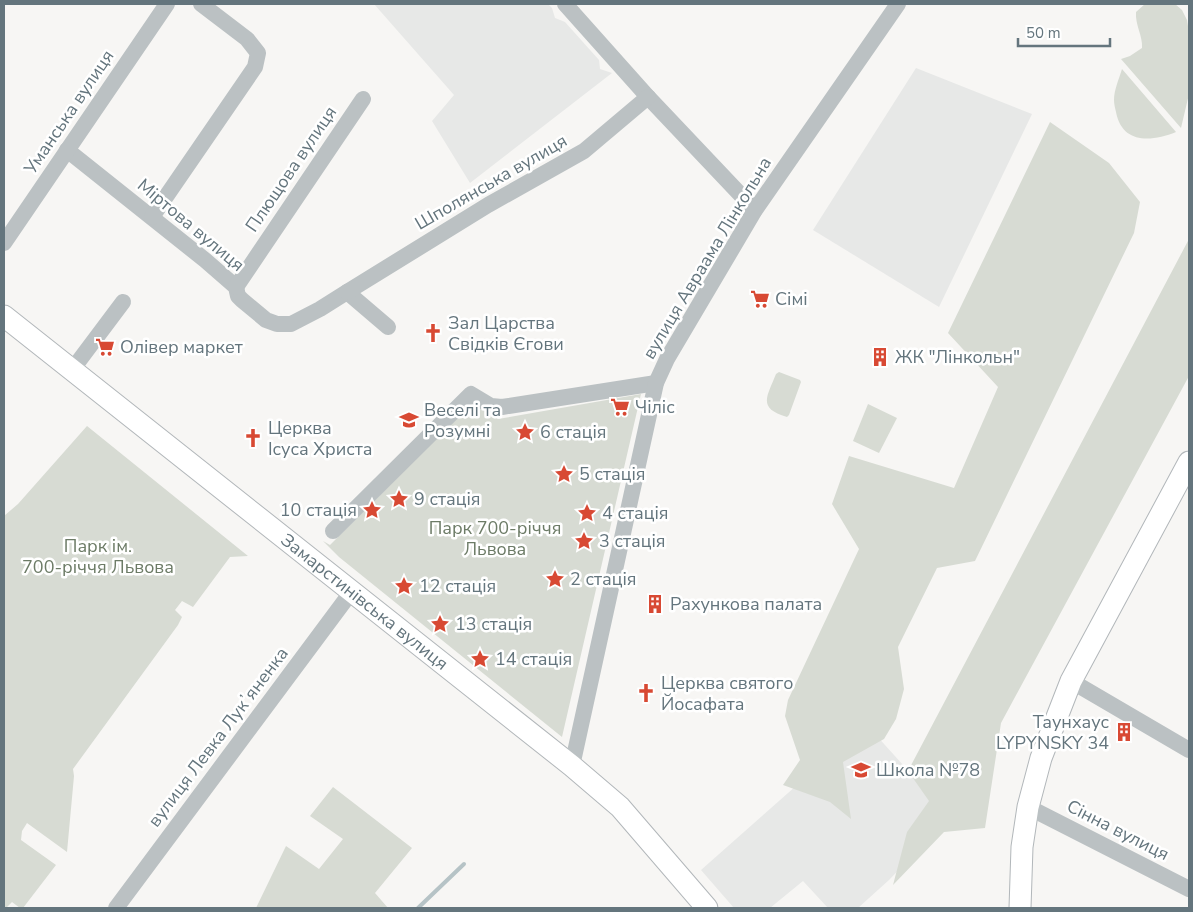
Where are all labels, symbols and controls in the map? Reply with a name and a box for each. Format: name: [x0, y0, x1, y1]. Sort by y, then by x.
scale bar: [1018, 15, 1110, 47]
text: 50 m: [1026, 23, 1061, 43]
street label: Уманська вулиця: [18, 45, 119, 180]
street label: Плющова вулиця: [240, 101, 342, 237]
street label: Шполянська вулиця: [410, 129, 572, 235]
street label: вулиця Авраама Лінкольна: [637, 152, 777, 364]
street label: Міртова вулиця: [132, 173, 250, 277]
place label: Сімі: [775, 287, 808, 311]
supermarket icon: Сімі: [749, 288, 771, 310]
place label: Зал Царства Свідків Єгови: [448, 311, 564, 356]
church icon: Зал Царства Свідків Єгови: [422, 322, 444, 344]
place label: Олівер маркет: [120, 335, 243, 359]
supermarket icon: Олівер маркет: [94, 336, 116, 358]
place label: ЖК "Лінкольн": [895, 345, 1020, 369]
building icon: ЖК "Лінкольн": [869, 346, 891, 368]
place label: Чіліс: [635, 395, 675, 419]
supermarket icon: Чіліс: [609, 396, 631, 418]
place label: Веселі та Розумні: [424, 398, 501, 443]
school or university icon: Веселі та Розумні: [398, 409, 420, 431]
place label: Церква Ісуса Христа: [268, 416, 372, 461]
place label: 6 стація: [540, 420, 606, 444]
place icon: 6 стація: [514, 421, 536, 443]
church icon: Церква Ісуса Христа: [242, 427, 264, 449]
place label: 5 стація: [579, 462, 645, 486]
place icon: 5 стація: [553, 463, 575, 485]
place label: 9 стація: [414, 487, 480, 511]
place icon: 9 стація: [388, 488, 410, 510]
place label: 10 стація: [280, 498, 357, 522]
place icon: 10 стація: [361, 499, 383, 521]
place label: 4 стація: [602, 501, 668, 525]
place icon: 4 стація: [576, 502, 598, 524]
park label: Парк 700-річчя Львова: [429, 516, 561, 561]
street label: Замарстинівська вулиця: [276, 528, 453, 675]
place label: 3 стація: [599, 529, 665, 553]
place icon: 3 стація: [573, 530, 595, 552]
park label: Парк ім. 700-річчя Львова: [22, 534, 174, 579]
place label: 2 стація: [570, 567, 636, 591]
place icon: 2 стація: [544, 568, 566, 590]
place label: 12 стація: [419, 574, 496, 598]
place icon: 12 стація: [393, 575, 415, 597]
place label: Рахункова палата: [670, 592, 822, 616]
building icon: Рахункова палата: [644, 593, 666, 615]
place label: 13 стація: [455, 612, 532, 636]
place icon: 13 стація: [429, 613, 451, 635]
street label: вулиця Левка Лукʼяненка: [142, 642, 294, 832]
place label: 14 стація: [495, 647, 572, 671]
place icon: 14 стація: [469, 648, 491, 670]
place label: Церква святого Йосафата: [661, 671, 794, 716]
church icon: Церква святого Йосафата: [635, 682, 657, 704]
place label: Таунхаус LYPYNSKY 34: [996, 710, 1109, 755]
building icon: Таунхаус LYPYNSKY 34: [1113, 721, 1135, 743]
place label: Школа №78: [876, 758, 980, 782]
school or university icon: Школа №78: [850, 759, 872, 781]
street label: Сінна вулиця: [1063, 794, 1173, 866]

